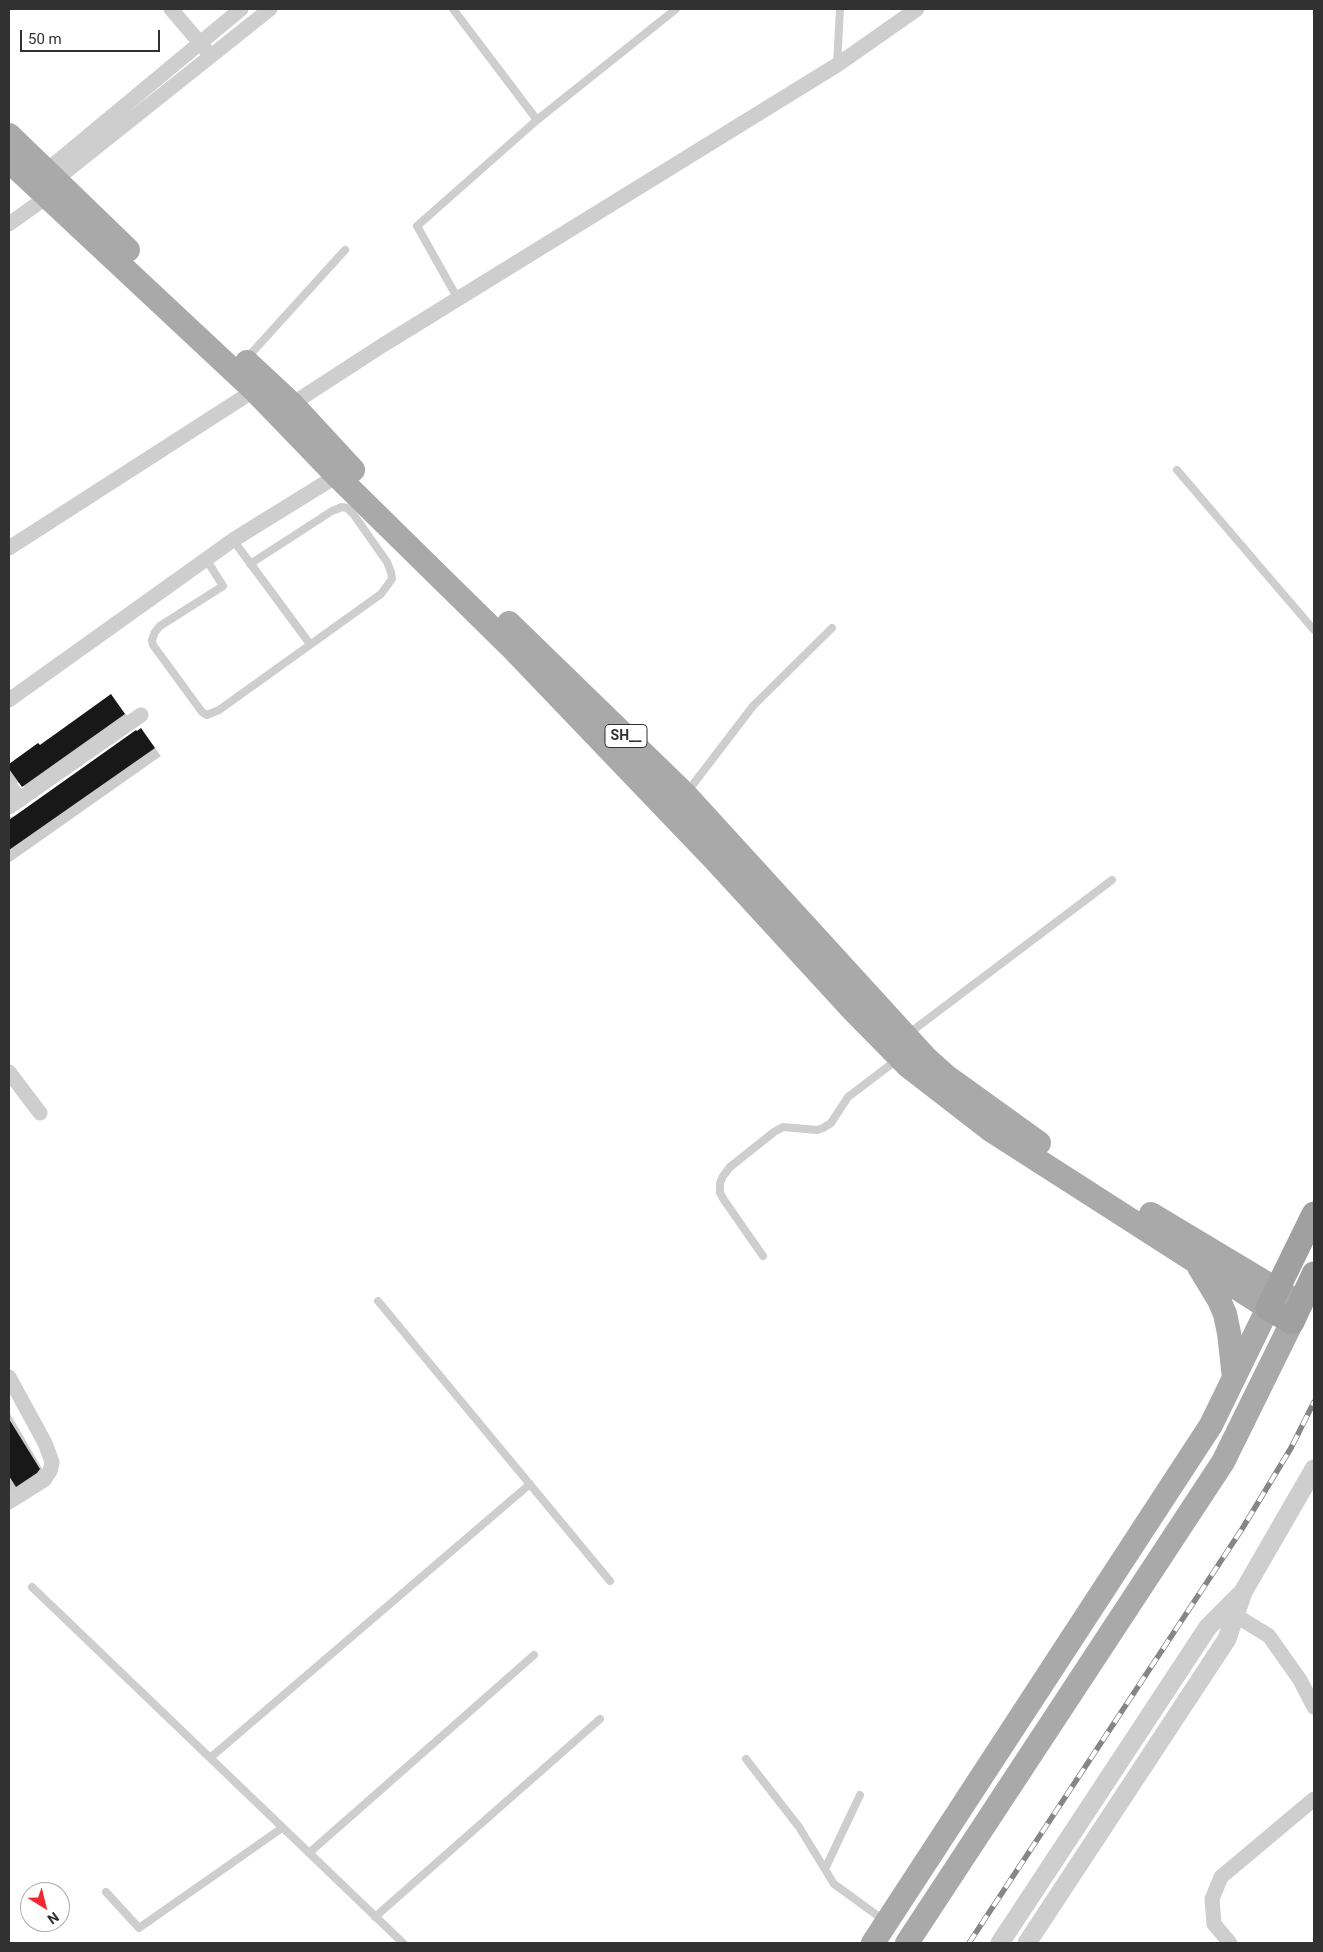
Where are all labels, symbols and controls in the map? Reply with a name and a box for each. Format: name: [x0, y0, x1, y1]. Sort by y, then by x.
scale bar: [22, 20, 162, 52]
text: 50 m: [28, 30, 62, 48]
road number: SH__: [605, 724, 647, 748]
north arrow: [20, 1882, 70, 1932]
text: N: [45, 1909, 62, 1928]

